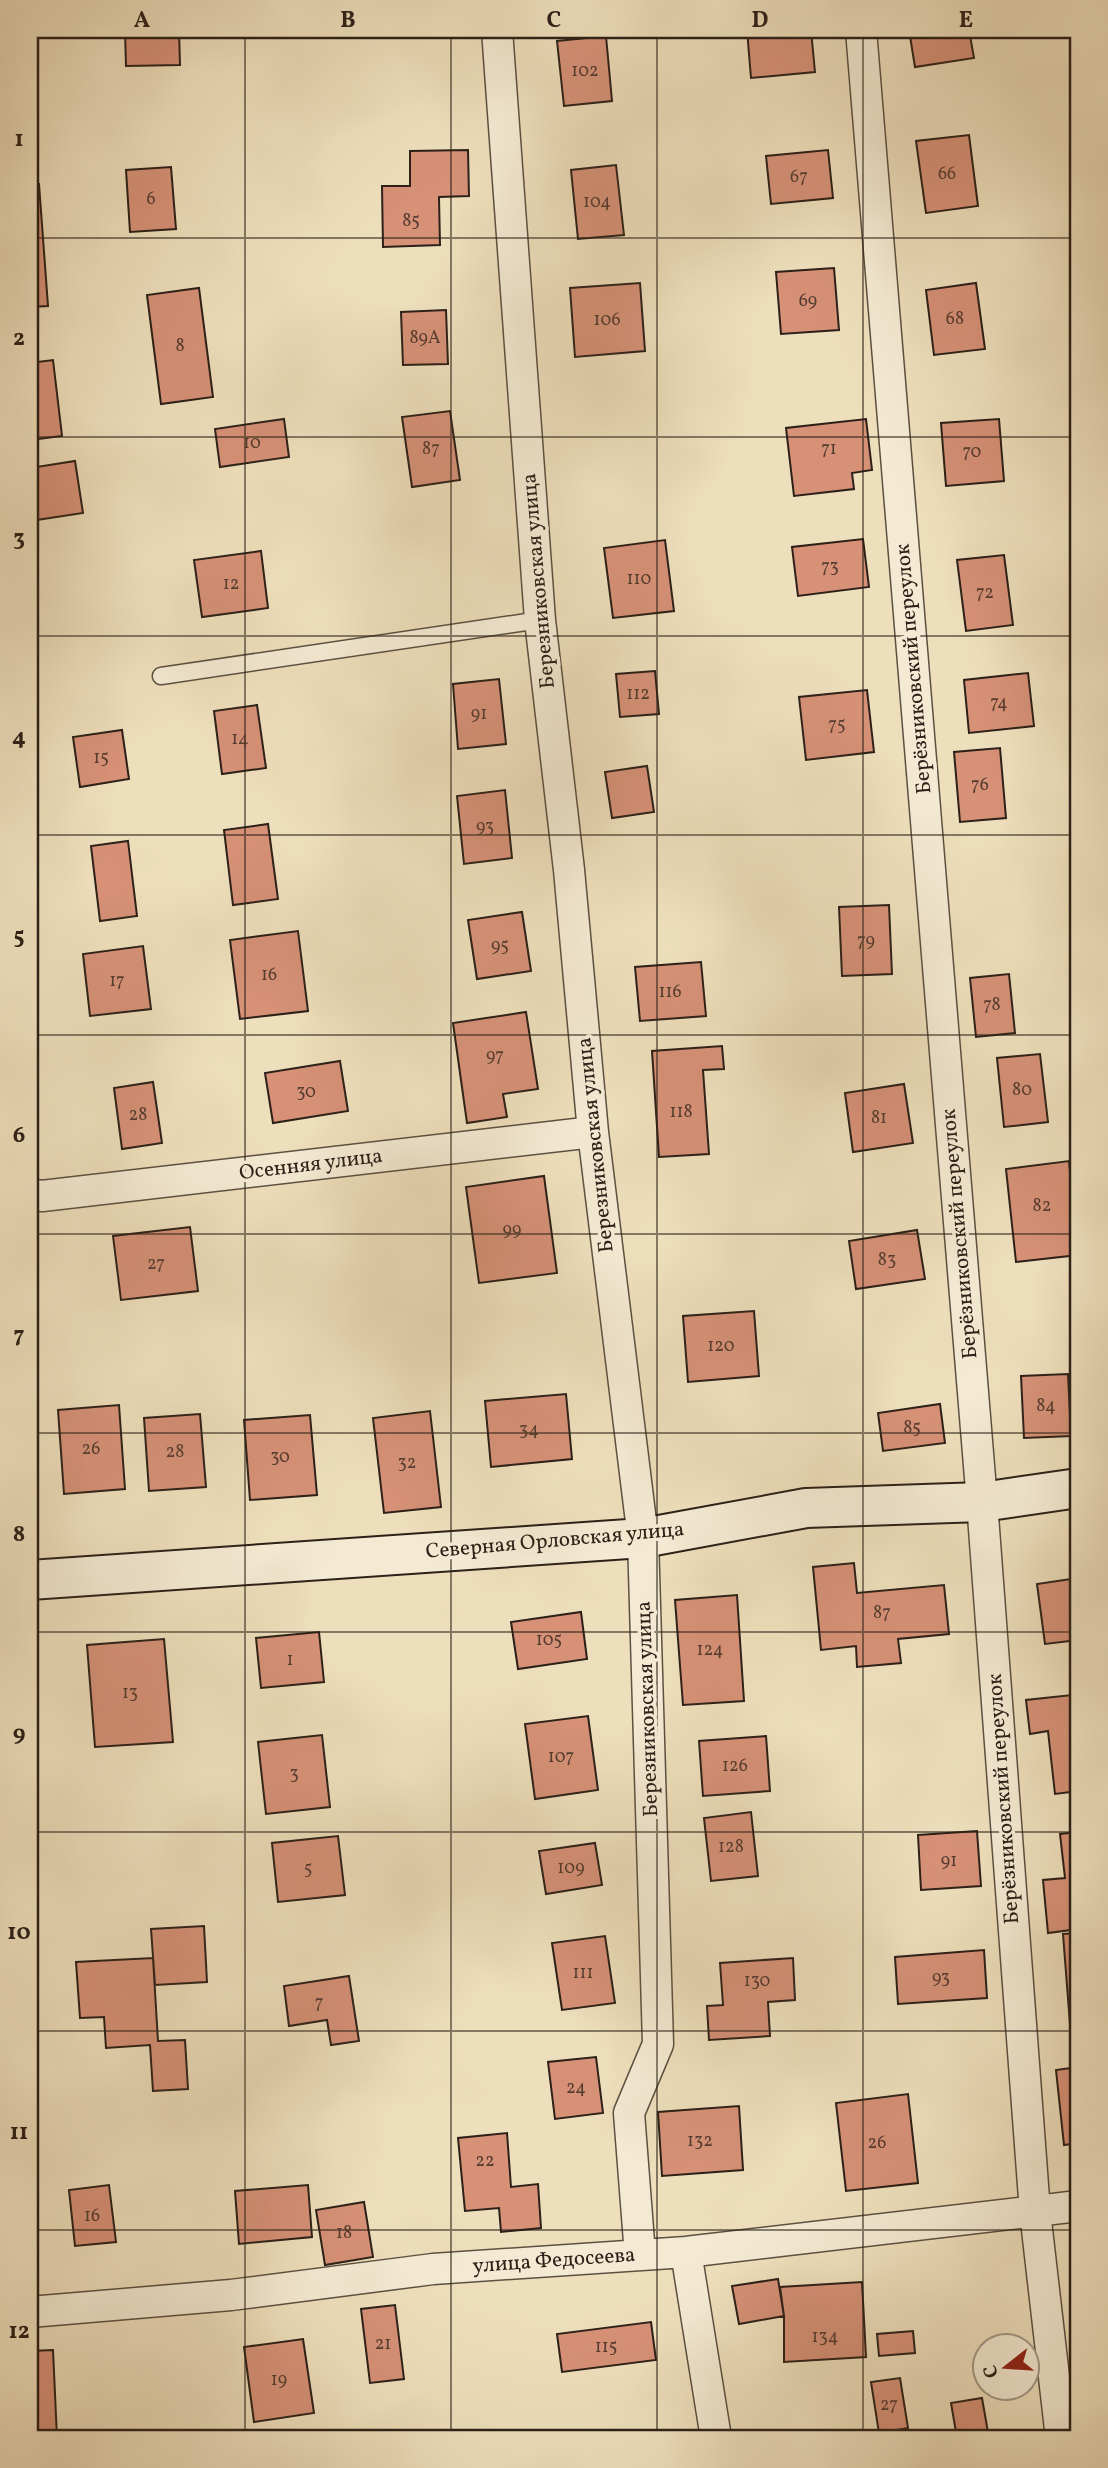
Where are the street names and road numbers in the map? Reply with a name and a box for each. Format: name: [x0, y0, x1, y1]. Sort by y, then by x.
street label: Березниковская улица: [515, 472, 563, 690]
street label: Берёзниковский переулок: [889, 543, 939, 795]
street label: Березниковская улица: [570, 1036, 622, 1254]
street label: Берёзниковский переулок: [935, 1108, 985, 1360]
street label: Осенняя улица: [238, 1142, 384, 1188]
street label: Северная Орловская улица: [425, 1515, 685, 1567]
street label: Березниковская улица: [630, 1600, 666, 1818]
street label: Берёзниковский переулок: [981, 1673, 1027, 1925]
street label: улица Федосеева: [472, 2241, 636, 2281]

